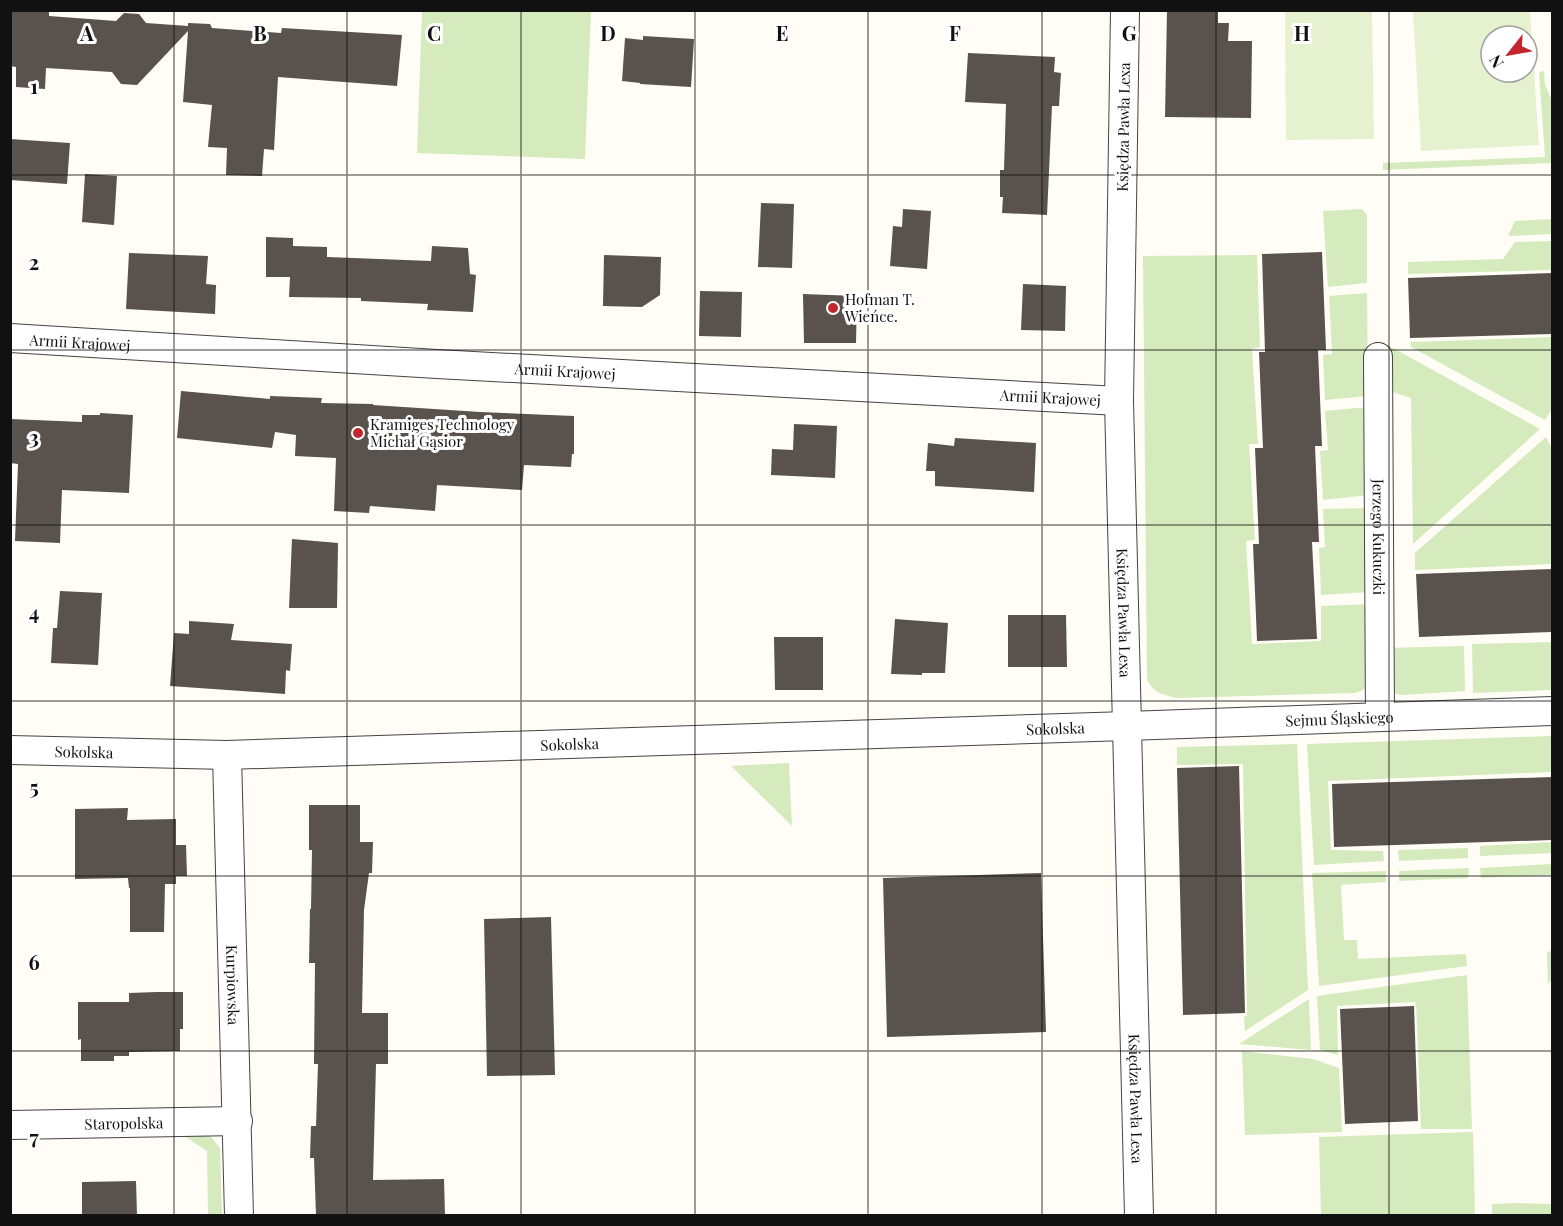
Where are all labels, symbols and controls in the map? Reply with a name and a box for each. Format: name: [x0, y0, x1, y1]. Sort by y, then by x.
text: A: [79, 19, 94, 46]
text: B: [253, 19, 267, 46]
text: C: [427, 19, 441, 46]
text: D: [600, 19, 616, 46]
text: E: [776, 19, 788, 46]
text: F: [949, 19, 961, 46]
text: G: [1122, 19, 1137, 46]
text: H: [1294, 19, 1310, 46]
north arrow: [1479, 24, 1539, 84]
text: N: [1484, 51, 1508, 72]
street label: Księdza Pawła Lexa: [1112, 62, 1134, 192]
text: 1: [30, 72, 38, 99]
text: 2: [29, 248, 39, 275]
place label: Hofman T. Wieńce.: [844, 289, 915, 326]
marker: Hofman T. Wieńce.: [826, 301, 840, 315]
street label: Armii Krajowej: [28, 329, 131, 355]
street label: Armii Krajowej: [513, 358, 616, 384]
street label: Armii Krajowej: [998, 384, 1101, 410]
place label: Kramiges Technology Michał Gąsior: [370, 414, 515, 451]
text: 3: [29, 423, 39, 450]
marker: Kramiges Technology Michał Gąsior: [351, 426, 365, 440]
street label: Jerzego Kukuczki: [1369, 478, 1389, 596]
street label: Księdza Pawła Lexa: [1113, 548, 1136, 678]
text: 4: [29, 598, 39, 625]
street label: Sejmu Śląskiego: [1285, 707, 1394, 730]
street label: Sokolska: [1026, 717, 1086, 739]
street label: Sokolska: [540, 733, 600, 755]
street label: Sokolska: [54, 741, 114, 762]
text: 5: [29, 773, 39, 800]
street label: Kurpiowska: [222, 945, 244, 1026]
text: 6: [28, 948, 40, 975]
street label: Księdza Pawła Lexa: [1125, 1034, 1148, 1164]
street label: Staropolska: [84, 1112, 164, 1134]
text: 7: [29, 1123, 39, 1150]

